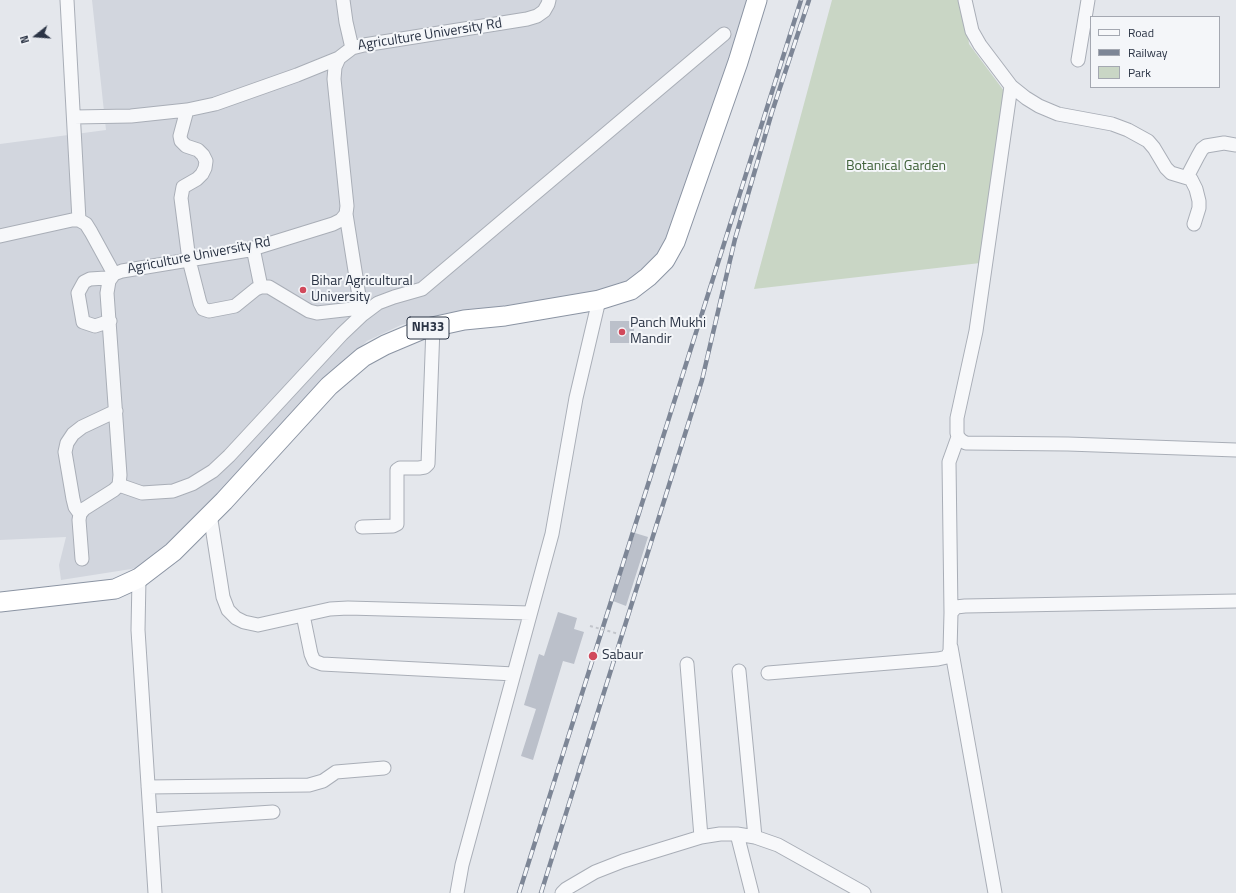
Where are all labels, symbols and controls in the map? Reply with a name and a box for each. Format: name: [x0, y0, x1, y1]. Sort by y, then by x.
street label: Agriculture University Rd: [357, 15, 503, 55]
north arrow: [16, 16, 56, 56]
legend: [1090, 16, 1220, 88]
text: Road: [1128, 23, 1154, 42]
text: N: [16, 34, 33, 45]
text: Railway: [1128, 43, 1168, 62]
text: Park: [1128, 63, 1151, 82]
park label: Botanical Garden: [846, 159, 946, 175]
street label: Agriculture University Rd: [126, 234, 272, 278]
place label: Bihar Agricultural University: [311, 274, 413, 306]
marker: Bihar Agricultural University: [298, 285, 308, 295]
place label: Panch Mukhi Mandir: [630, 316, 706, 348]
road number: NH33: [407, 317, 449, 339]
marker: Panch Mukhi Mandir: [617, 327, 627, 337]
place label: Sabaur: [602, 648, 643, 664]
marker: Sabaur: [587, 650, 599, 662]

